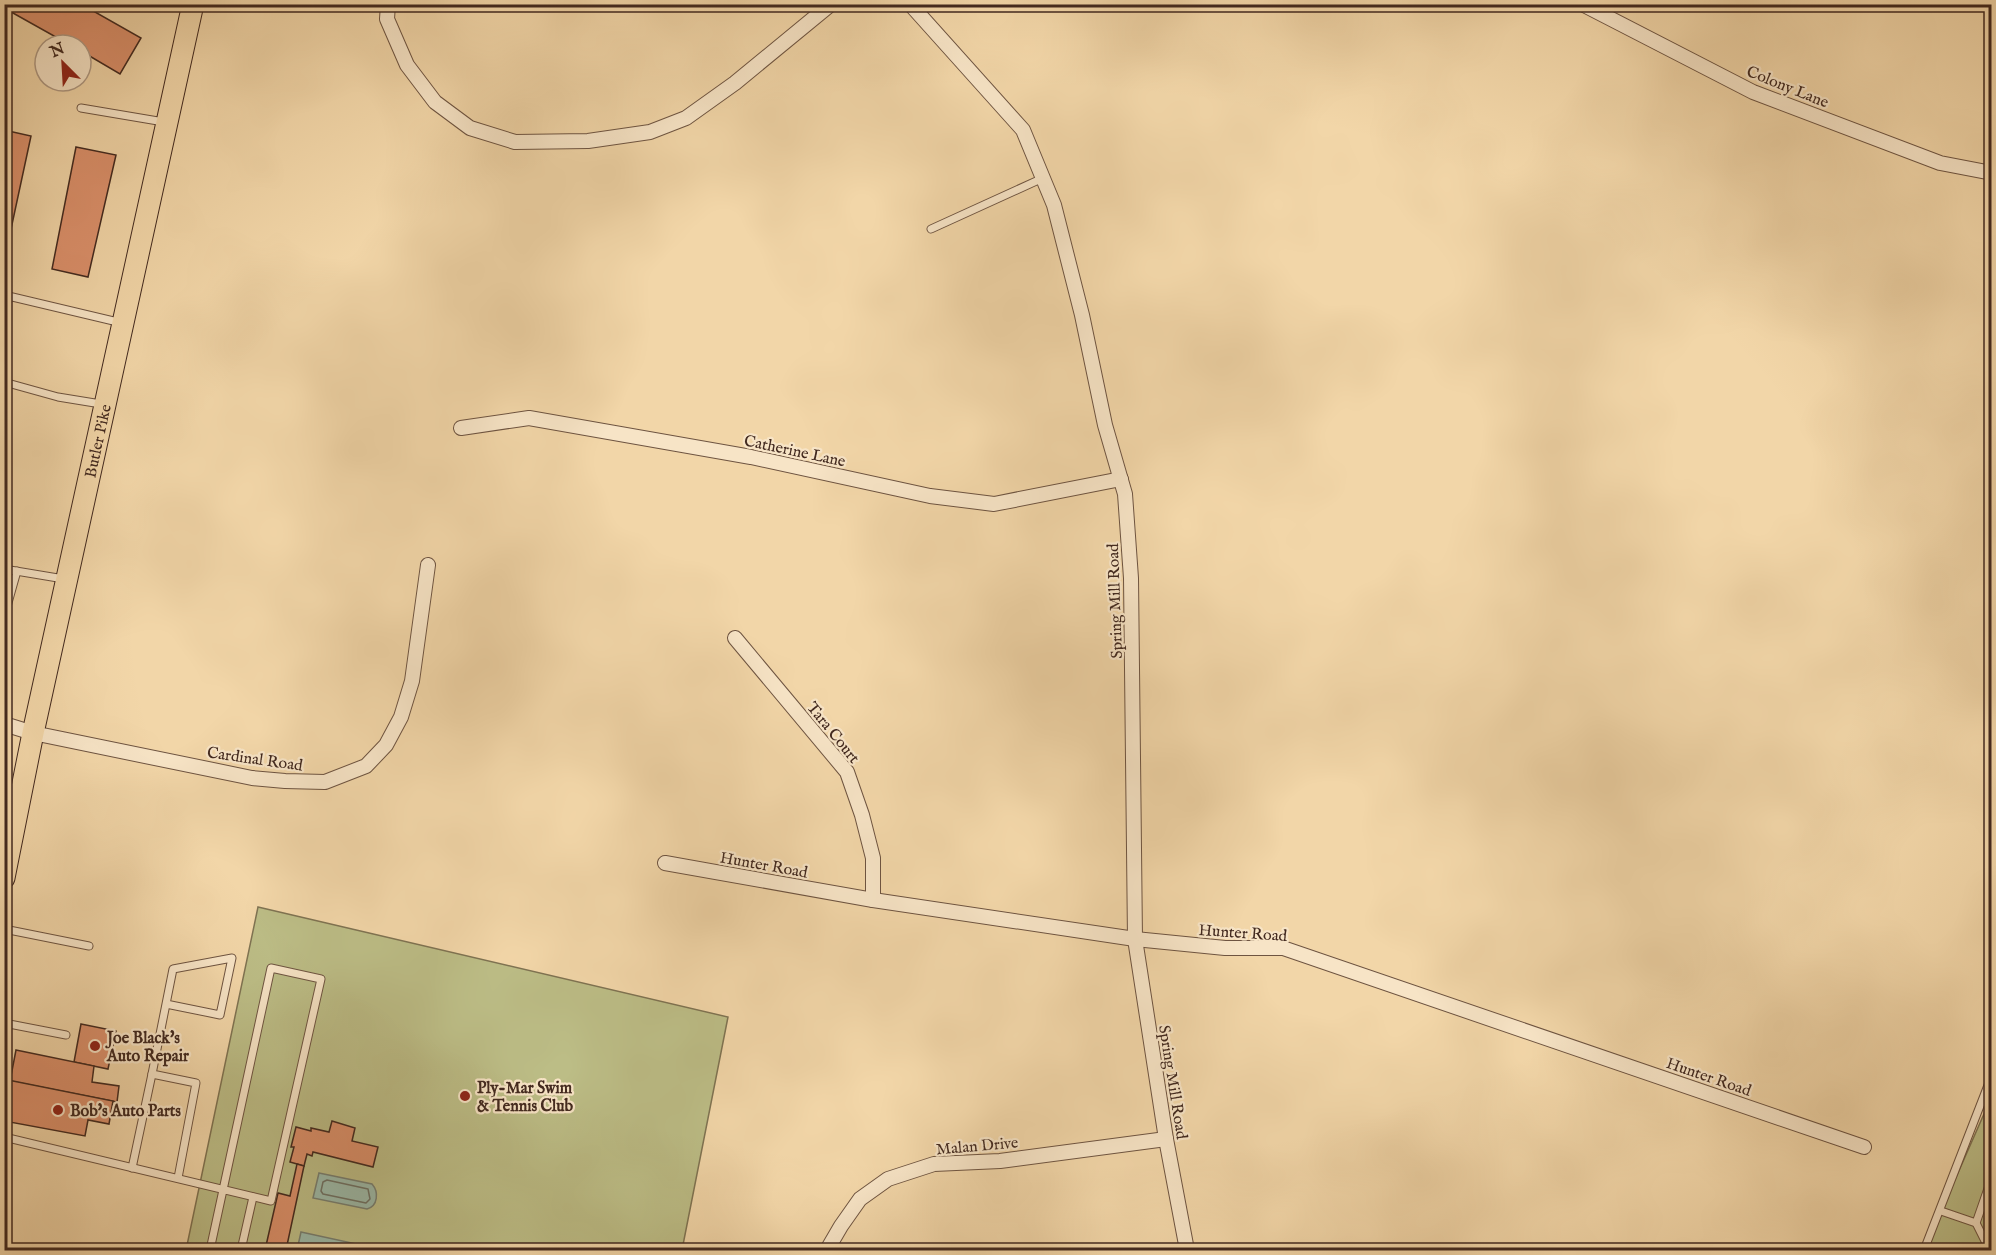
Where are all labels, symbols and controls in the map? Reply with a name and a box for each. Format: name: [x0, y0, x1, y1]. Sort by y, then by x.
north arrow: [33, 33, 93, 93]
text: N: [46, 39, 68, 63]
street label: Colony Lane: [1743, 62, 1831, 113]
street label: Butler Pike: [81, 403, 117, 480]
street label: Catherine Lane: [742, 431, 847, 472]
street label: Spring Mill Road: [1104, 542, 1128, 659]
street label: Tara Court: [802, 698, 864, 768]
street label: Cardinal Road: [206, 743, 304, 777]
street label: Hunter Road: [718, 848, 810, 884]
street label: Hunter Road: [1198, 921, 1288, 947]
street label: Spring Mill Road: [1153, 1024, 1191, 1141]
place label: Joe Black's Auto Repair: [105, 1029, 189, 1067]
marker: Joe Black's Auto Repair: [88, 1039, 102, 1053]
street label: Hunter Road: [1663, 1054, 1754, 1102]
place label: Ply-Mar Swim & Tennis Club: [477, 1079, 574, 1117]
marker: Ply-Mar Swim & Tennis Club: [458, 1089, 472, 1103]
place label: Bob's Auto Parts: [70, 1102, 181, 1122]
marker: Bob's Auto Parts: [51, 1103, 65, 1117]
street label: Malan Drive: [935, 1133, 1019, 1161]

